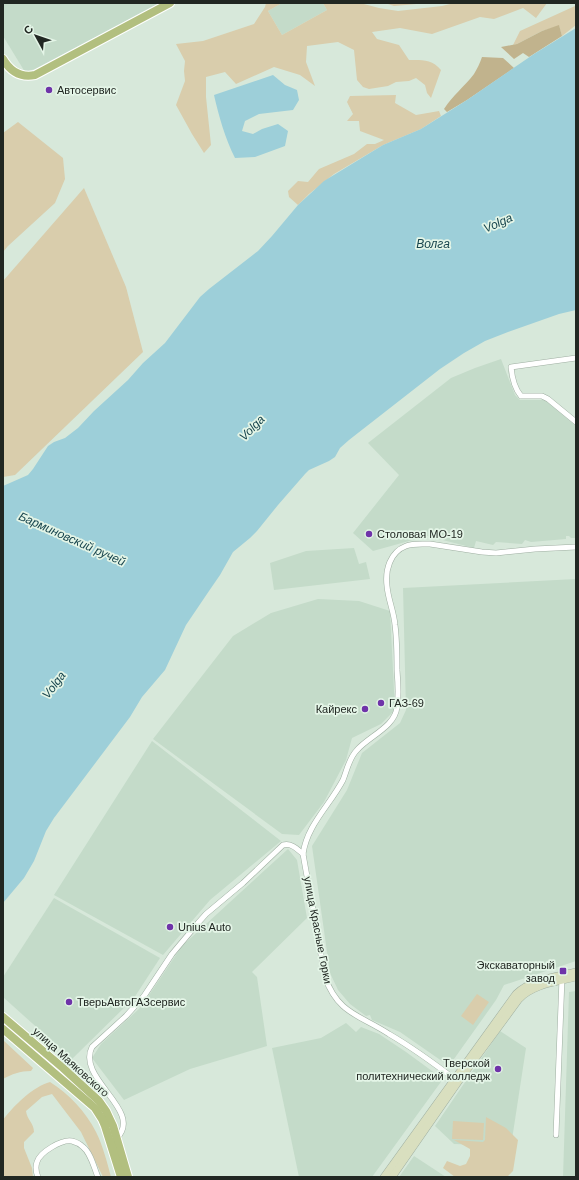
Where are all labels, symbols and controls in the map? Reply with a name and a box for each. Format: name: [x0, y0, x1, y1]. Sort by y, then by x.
north arrow: [16, 16, 56, 56]
text: С: [21, 23, 36, 36]
place label: Автосервис: [57, 84, 117, 96]
marker: Автосервис: [44, 85, 54, 95]
water label: Volga: [481, 210, 515, 236]
water label: Волга: [416, 237, 450, 251]
water label: Volga: [236, 412, 268, 444]
water label: Барминовский ручей: [16, 509, 128, 569]
place label: Столовая МО-19: [377, 528, 463, 540]
marker: Столовая МО-19: [364, 529, 374, 539]
water label: Volga: [39, 668, 69, 701]
place label: ГАЗ-69: [389, 697, 424, 709]
marker: ГАЗ-69: [376, 698, 386, 708]
place label: Кайрекс: [316, 703, 357, 715]
marker: Кайрекс: [360, 704, 370, 714]
street label: улица Красные Горки: [302, 875, 334, 985]
place label: Unius Auto: [178, 921, 231, 933]
marker: Unius Auto: [165, 922, 175, 932]
place label: Экскаваторный завод: [477, 959, 556, 984]
marker: Экскаваторный завод: [558, 966, 568, 976]
place label: ТверьАвтоГАЗсервис: [77, 996, 186, 1008]
marker: ТверьАвтоГАЗсервис: [64, 997, 74, 1007]
street label: улица Маяковского: [31, 1025, 111, 1099]
place label: Тверской политехнический колледж: [356, 1057, 491, 1082]
marker: Тверской политехнический колледж: [493, 1064, 503, 1074]

